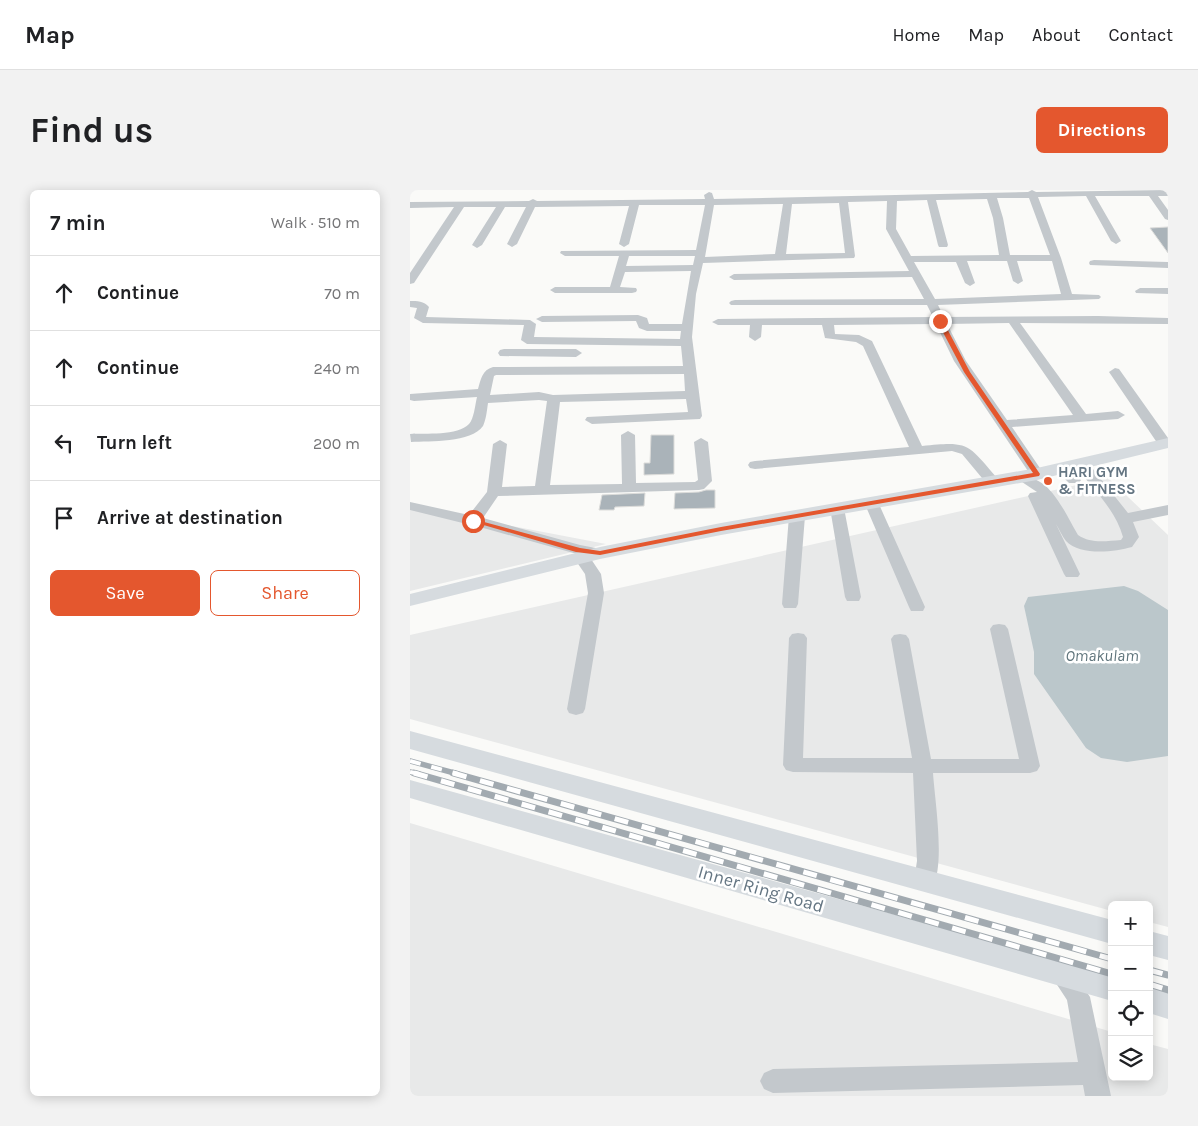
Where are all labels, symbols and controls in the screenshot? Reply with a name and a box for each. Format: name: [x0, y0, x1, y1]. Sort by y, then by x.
text: Map: [25, 21, 75, 49]
text: Home: [892, 24, 940, 46]
text: Map: [968, 24, 1004, 46]
text: About: [1032, 24, 1081, 46]
text: Contact: [1109, 24, 1173, 46]
button: Directions: [1036, 107, 1168, 153]
text: Find us: [30, 110, 153, 151]
text: 7 min: [50, 211, 106, 235]
text: Walk · 510 m: [271, 213, 360, 232]
icon: ahead: [50, 279, 78, 307]
text: Continue: [97, 282, 179, 304]
text: 70 m: [324, 284, 360, 303]
route end: [929, 310, 952, 333]
icon: ahead: [50, 354, 78, 382]
text: Continue: [97, 357, 179, 379]
text: 240 m: [314, 359, 360, 378]
icon: left: [50, 429, 78, 457]
text: Turn left: [97, 432, 172, 454]
text: 200 m: [313, 434, 360, 453]
place label: HARI GYM & FITNESS: [1058, 463, 1136, 498]
marker: HARI GYM & FITNESS: [1042, 475, 1054, 487]
icon: arrive: [50, 504, 78, 532]
text: Arrive at destination: [97, 507, 283, 529]
route start: [462, 510, 485, 533]
button: Save: [50, 570, 200, 616]
button: Share: [210, 570, 360, 616]
water label: Omakulam: [1065, 646, 1139, 665]
street label: Inner Ring Road: [696, 861, 826, 917]
map controls: [1108, 901, 1153, 1081]
button: +: [1108, 901, 1153, 946]
button: −: [1108, 946, 1153, 991]
button: locate: [1108, 991, 1153, 1036]
button: layers: [1108, 1036, 1153, 1081]

